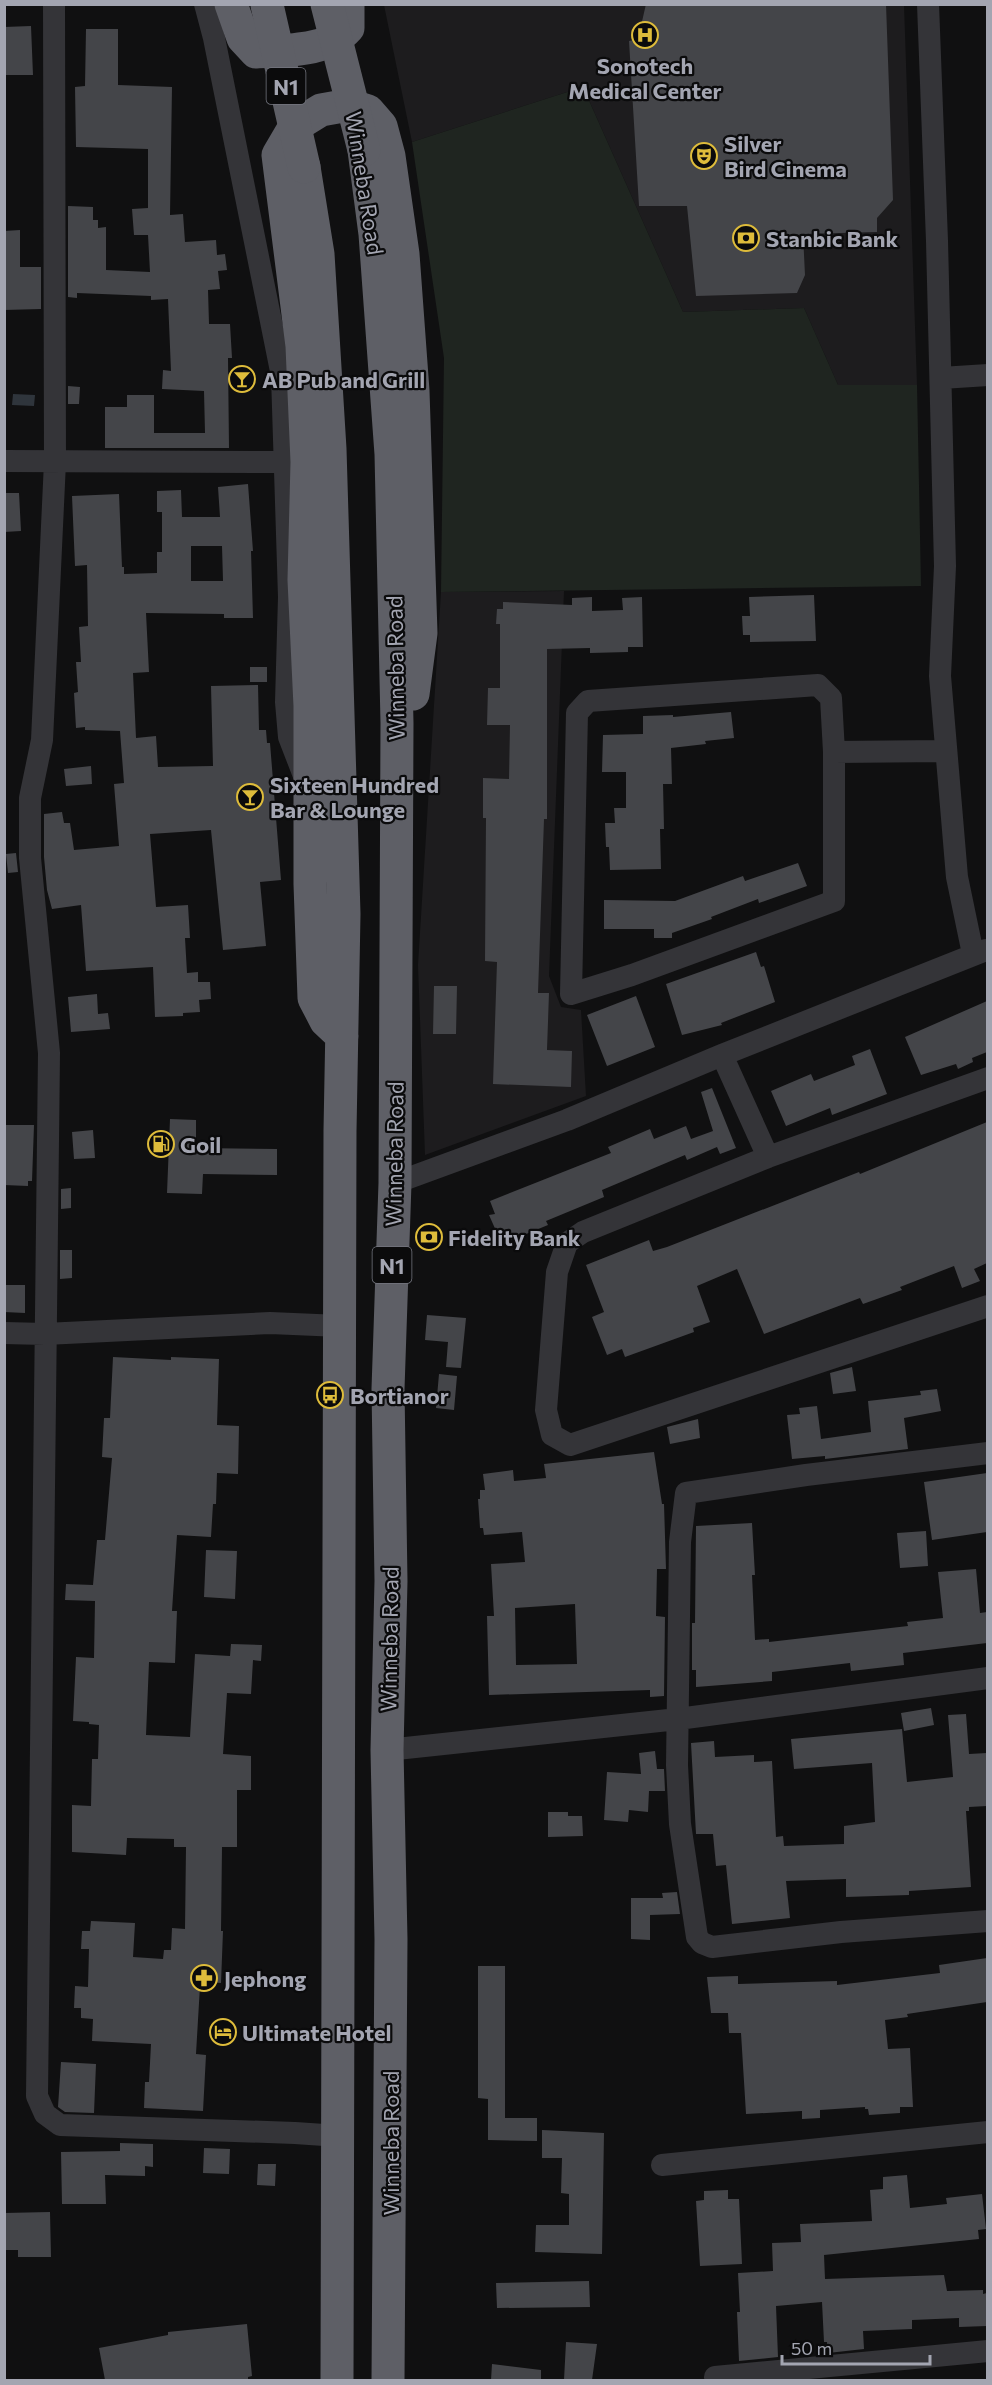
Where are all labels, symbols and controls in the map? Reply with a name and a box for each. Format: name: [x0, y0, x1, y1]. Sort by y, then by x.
hospital icon: Sonotech Medical Center: [630, 20, 660, 50]
place label: Sonotech Medical Center: [568, 52, 722, 104]
road number: N1: [266, 68, 306, 104]
street label: Winneba Road: [340, 109, 390, 257]
place label: Silver Bird Cinema: [724, 130, 847, 182]
theatre icon: Silver Bird Cinema: [689, 141, 719, 171]
bank icon: Stanbic Bank: [731, 223, 761, 253]
place label: Stanbic Bank: [766, 225, 899, 252]
bar icon: AB Pub and Grill: [227, 364, 257, 394]
place label: AB Pub and Grill: [262, 366, 425, 393]
street label: Winneba Road: [380, 595, 410, 741]
place label: Sixteen Hundred Bar & Lounge: [270, 771, 439, 823]
bar icon: Sixteen Hundred Bar & Lounge: [235, 782, 265, 812]
street label: Winneba Road: [379, 1081, 409, 1227]
fuel station icon: Goil: [146, 1129, 176, 1159]
place label: Goil: [180, 1131, 221, 1158]
bank icon: Fidelity Bank: [414, 1222, 444, 1252]
place label: Fidelity Bank: [448, 1224, 581, 1251]
road number: N1: [372, 1247, 412, 1283]
bus stop icon: Bortianor: [315, 1380, 345, 1410]
place label: Bortianor: [350, 1382, 449, 1409]
street label: Winneba Road: [374, 1566, 404, 1712]
pharmacy icon: Jephong: [189, 1963, 219, 1993]
place label: Jephong: [224, 1965, 306, 1992]
hotel icon: Ultimate Hotel: [208, 2017, 238, 2047]
place label: Ultimate Hotel: [242, 2019, 392, 2046]
street label: Winneba Road: [377, 2070, 404, 2216]
scale bar: [782, 2328, 930, 2366]
text: 50 m: [791, 2337, 832, 2359]

